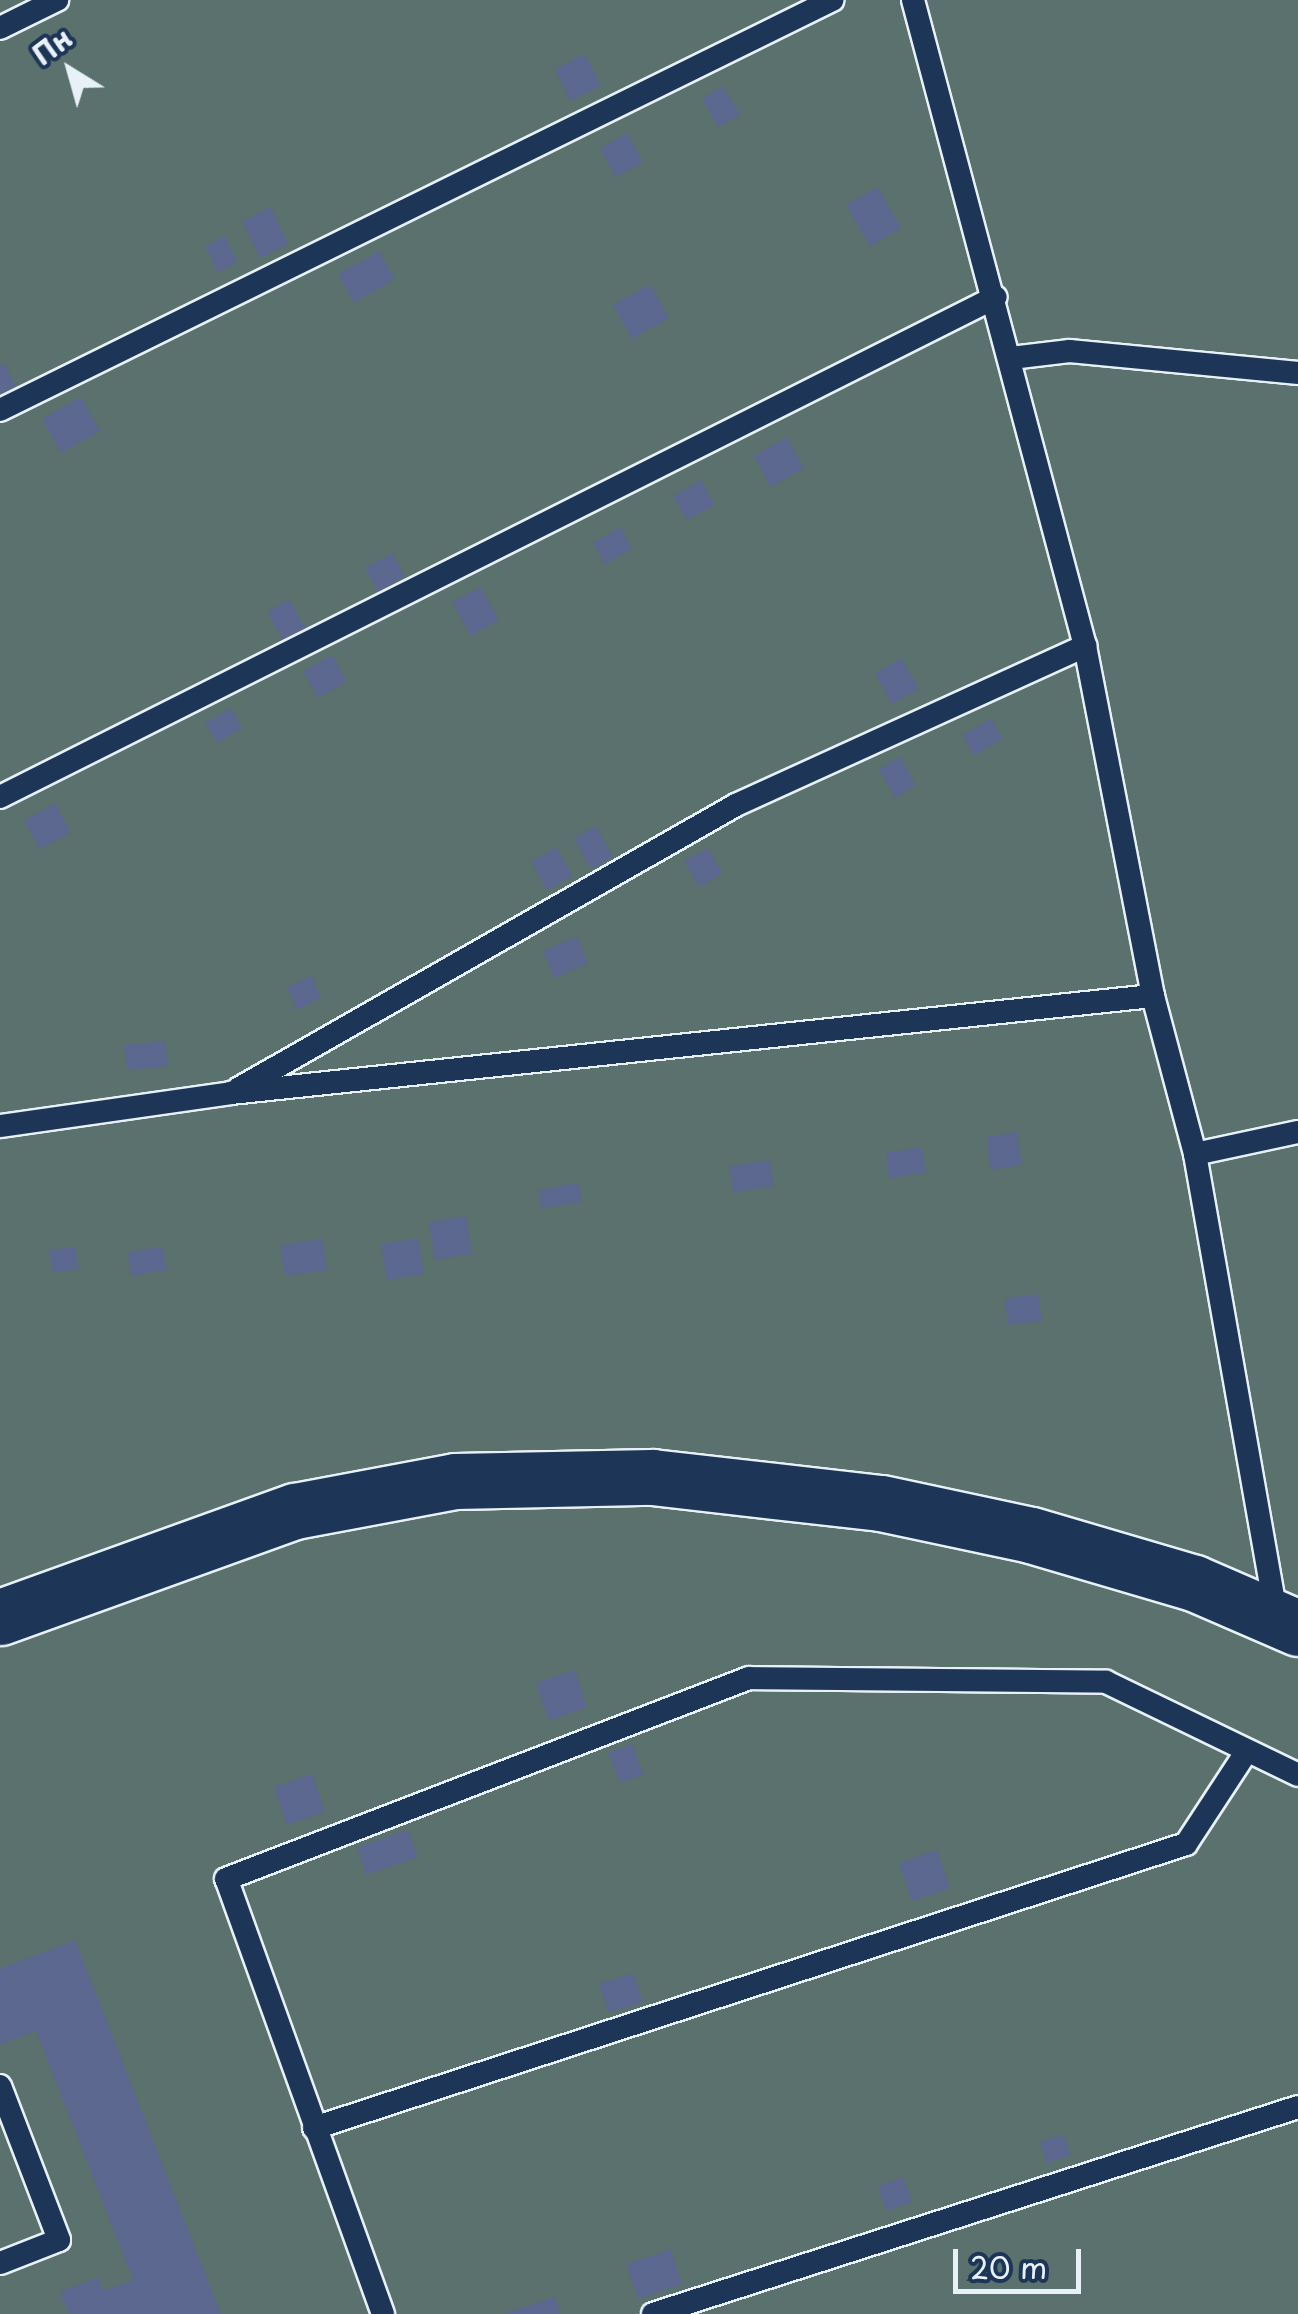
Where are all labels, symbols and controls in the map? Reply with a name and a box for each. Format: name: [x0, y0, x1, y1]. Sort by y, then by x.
text: Пн: [22, 16, 81, 75]
north arrow: [20, 20, 120, 120]
scale bar: [958, 2229, 1086, 2291]
text: 20 m: [970, 2244, 1047, 2289]

